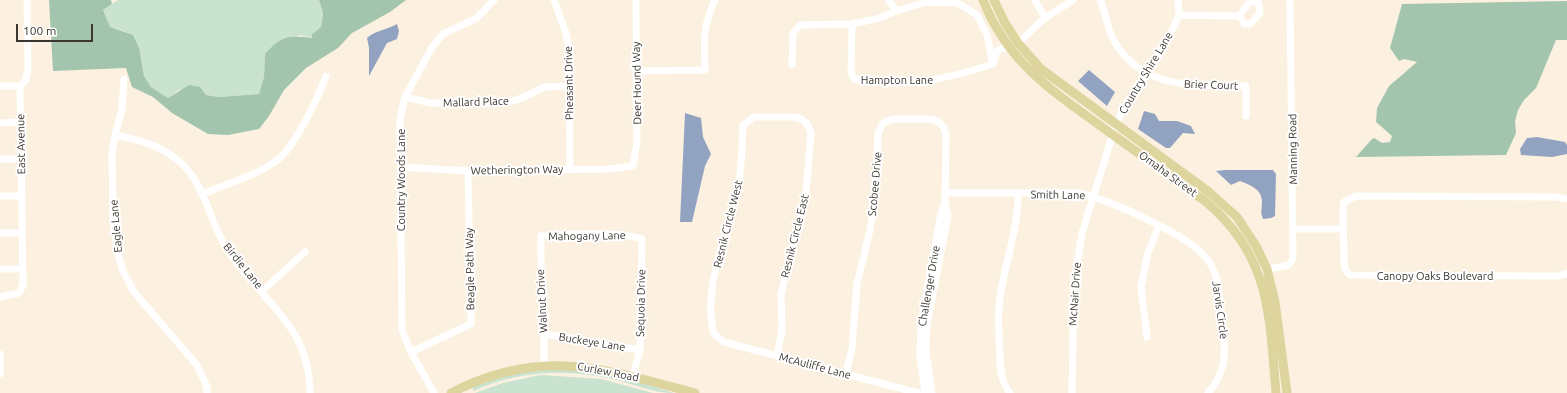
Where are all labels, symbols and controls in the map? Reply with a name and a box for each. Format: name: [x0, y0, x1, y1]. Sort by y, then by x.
scale bar: [18, 16, 95, 42]
text: 100 m: [23, 24, 56, 37]
street label: Country Shire Lane: [1116, 30, 1176, 116]
street label: Deer Hound Way: [630, 41, 644, 125]
street label: Pheasant Drive: [562, 46, 576, 120]
street label: Hampton Lane: [861, 73, 933, 87]
street label: Brier Court: [1184, 77, 1238, 93]
street label: Mallard Place: [443, 94, 509, 110]
street label: Manning Road: [1286, 113, 1300, 185]
street label: East Avenue: [14, 114, 28, 174]
street label: Country Woods Lane: [394, 129, 408, 231]
street label: Omaha Street: [1136, 148, 1200, 200]
street label: Scobee Drive: [866, 151, 884, 217]
street label: Wetherington Way: [471, 163, 563, 177]
street label: Resnik Circle West: [711, 179, 745, 269]
street label: Smith Lane: [1031, 188, 1085, 202]
street label: Resnik Circle East: [778, 193, 812, 279]
street label: Eagle Lane: [107, 199, 125, 253]
street label: Beagle Path Way: [463, 228, 477, 310]
street label: Mahogany Lane: [548, 229, 626, 243]
street label: Birdie Lane: [221, 240, 265, 292]
street label: Challenger Drive: [915, 245, 943, 327]
street label: McNair Drive: [1066, 262, 1084, 326]
street label: Walnut Drive: [534, 269, 550, 333]
street label: Sequoia Drive: [634, 269, 648, 337]
street label: Canopy Oaks Boulevard: [1377, 269, 1493, 283]
street label: Jarvis Circle: [1209, 280, 1231, 340]
street label: Buckeye Lane: [558, 330, 626, 354]
street label: McAuliffe Lane: [777, 350, 853, 382]
street label: Curlew Road: [576, 360, 640, 384]

